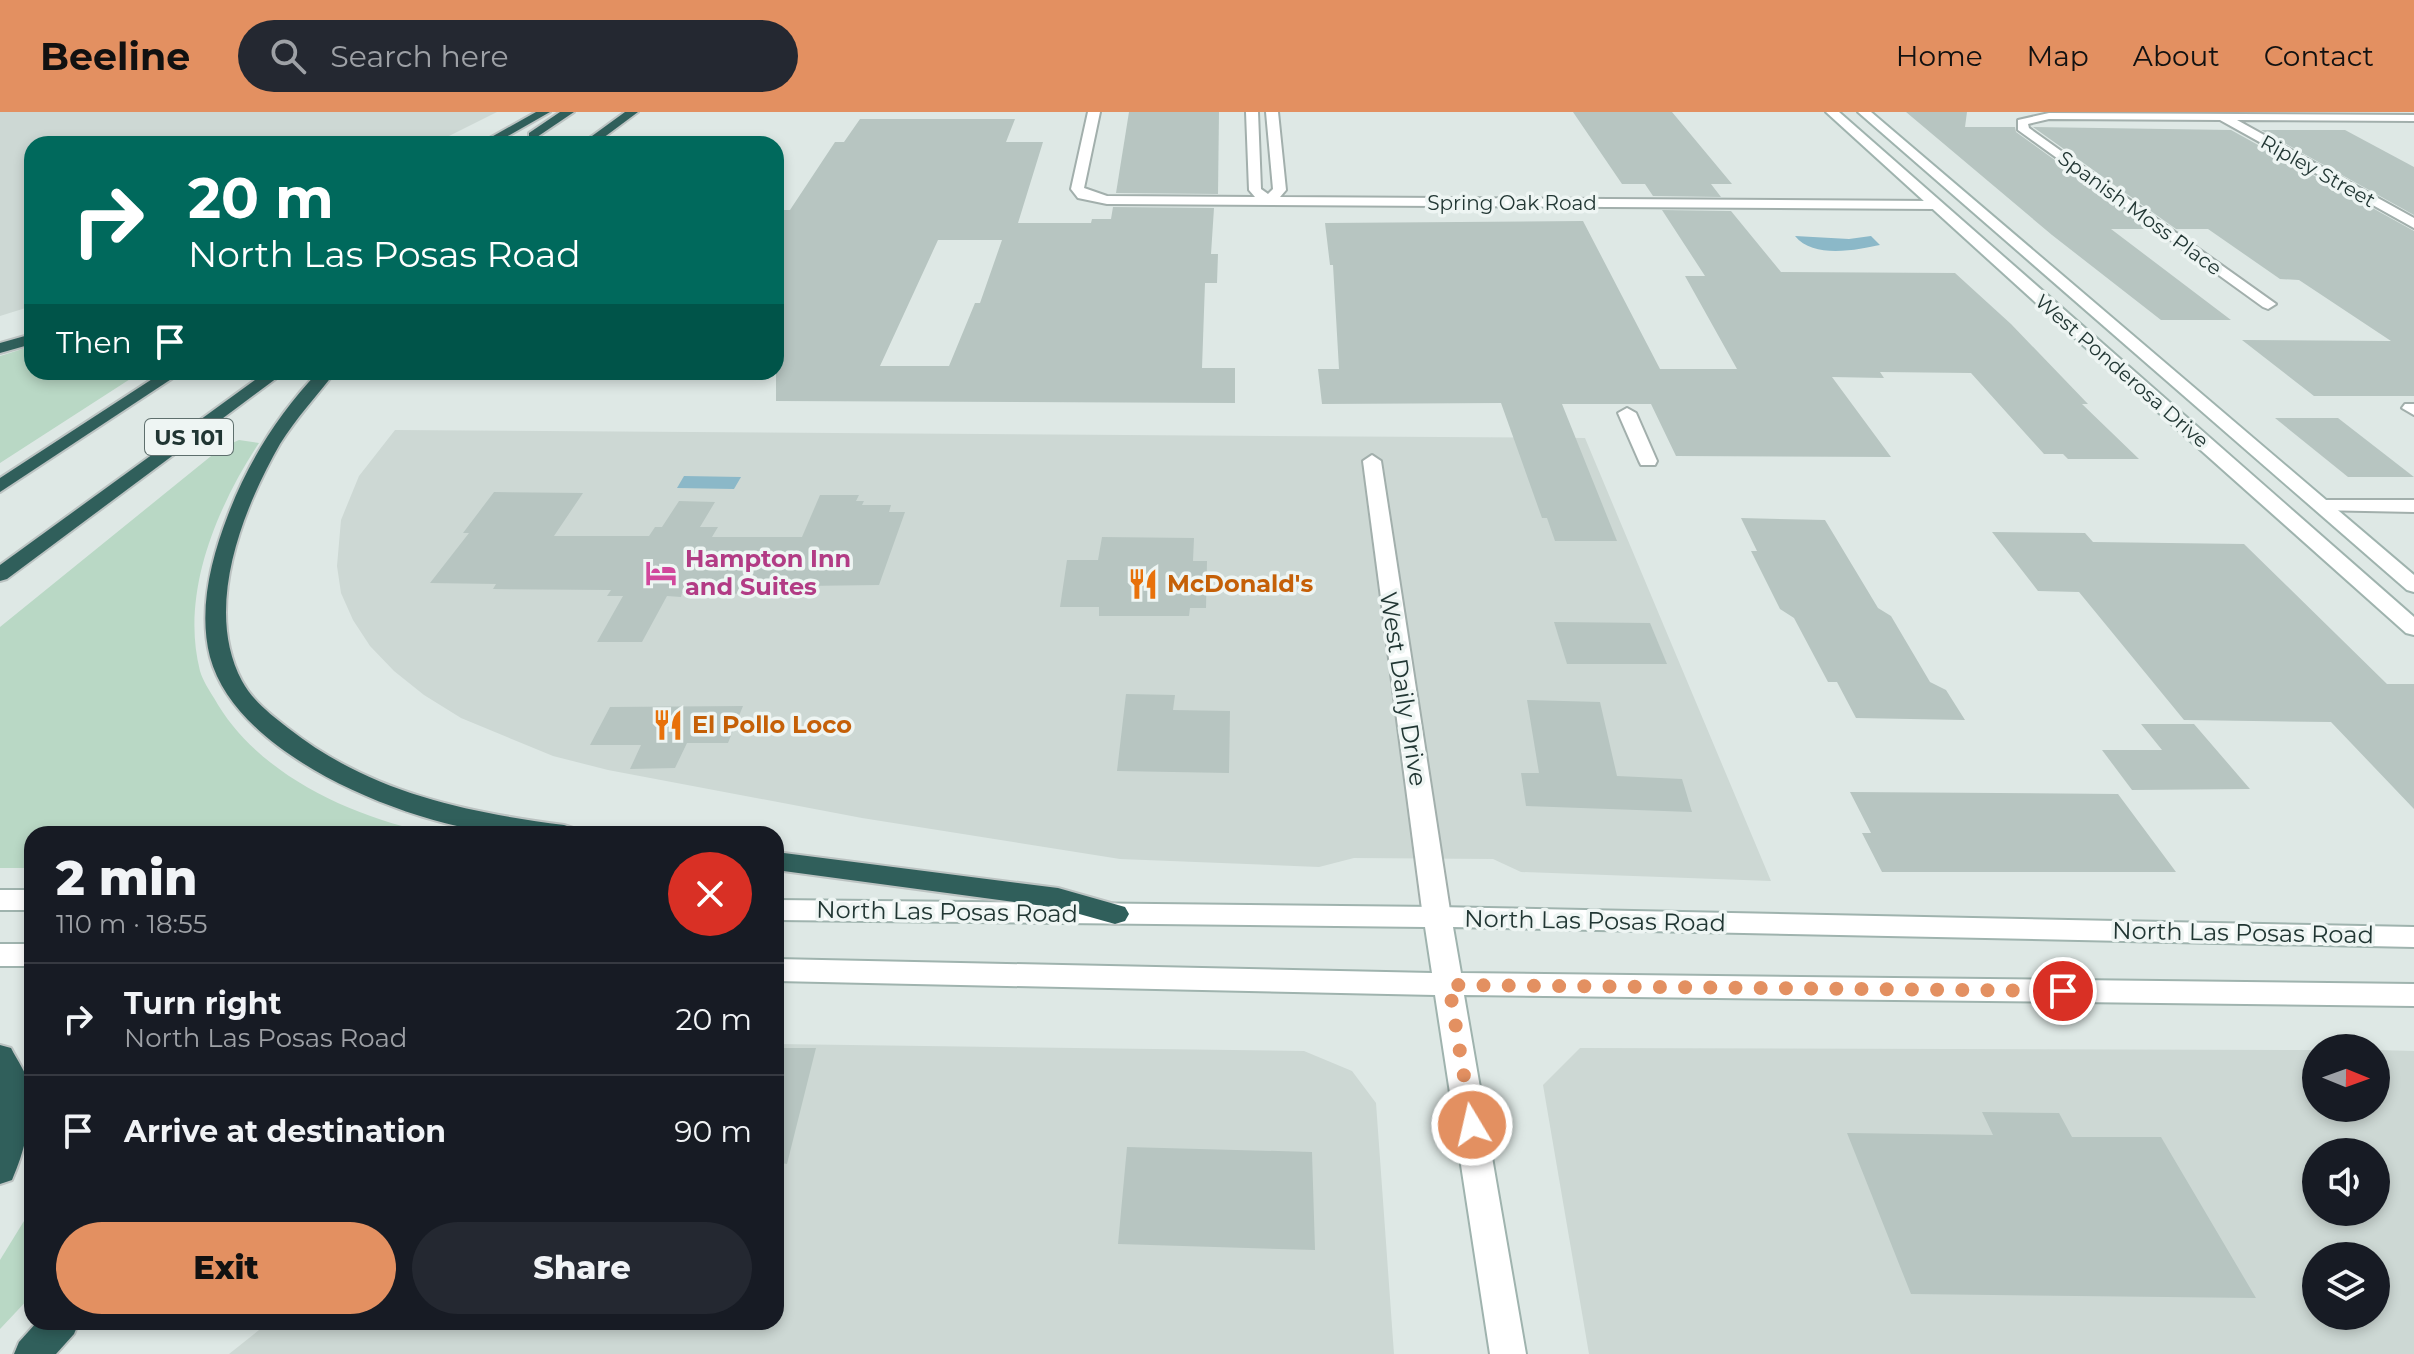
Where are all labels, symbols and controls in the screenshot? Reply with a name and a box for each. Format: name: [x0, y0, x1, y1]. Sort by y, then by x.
search box: [238, 20, 798, 92]
text: Beeline: [40, 33, 190, 80]
icon: search: [266, 34, 310, 78]
text: Search here: [330, 38, 509, 75]
text: Home: [1896, 39, 1983, 73]
text: Map: [2027, 39, 2089, 73]
text: About: [2133, 39, 2220, 73]
text: Contact: [2264, 39, 2374, 73]
street label: Ripley Street: [2257, 130, 2379, 212]
street label: Spanish Moss Place: [2054, 146, 2226, 280]
text: 20 m: [188, 164, 334, 232]
icon: right: [56, 168, 160, 272]
street label: Spring Oak Road: [1427, 191, 1597, 215]
text: North Las Posas Road: [188, 232, 581, 276]
street label: West Ponderosa Drive: [2030, 289, 2214, 453]
icon: arrive: [148, 320, 192, 364]
text: Then: [56, 324, 132, 361]
road number: US 101: [145, 419, 233, 455]
place label: Hampton Inn and Suites: [685, 544, 851, 601]
hotel icon: Hampton Inn and Suites: [644, 556, 678, 590]
restaurant icon: McDonald's: [1126, 567, 1160, 601]
place label: McDonald's: [1167, 569, 1313, 598]
street label: West Daily Drive: [1374, 590, 1433, 788]
restaurant icon: El Pollo Loco: [651, 708, 685, 742]
place label: El Pollo Loco: [692, 710, 852, 739]
text: 2 min: [56, 849, 197, 907]
button: close: [668, 852, 752, 936]
street label: North Las Posas Road: [816, 895, 1078, 928]
street label: North Las Posas Road: [1464, 904, 1726, 937]
text: 110 m · 18:55: [56, 908, 207, 940]
street label: North Las Posas Road: [2112, 916, 2374, 949]
pin: [2029, 957, 2097, 1025]
icon: arrive: [2041, 969, 2085, 1013]
text: Turn right: [124, 985, 281, 1022]
icon: right: [56, 997, 100, 1041]
text: 20 m: [675, 1001, 752, 1038]
text: North Las Posas Road: [124, 1022, 408, 1054]
north arrow: [2302, 1034, 2390, 1122]
map controls: [2302, 1034, 2390, 1330]
position arrow: [1430, 1083, 1514, 1167]
icon: arrive: [56, 1109, 100, 1153]
text: Arrive at destination: [124, 1113, 446, 1150]
text: 90 m: [674, 1113, 752, 1150]
button: sound: [2302, 1138, 2390, 1226]
button: Exit: [56, 1222, 396, 1314]
button: Share: [412, 1222, 752, 1314]
button: layers: [2302, 1242, 2390, 1330]

